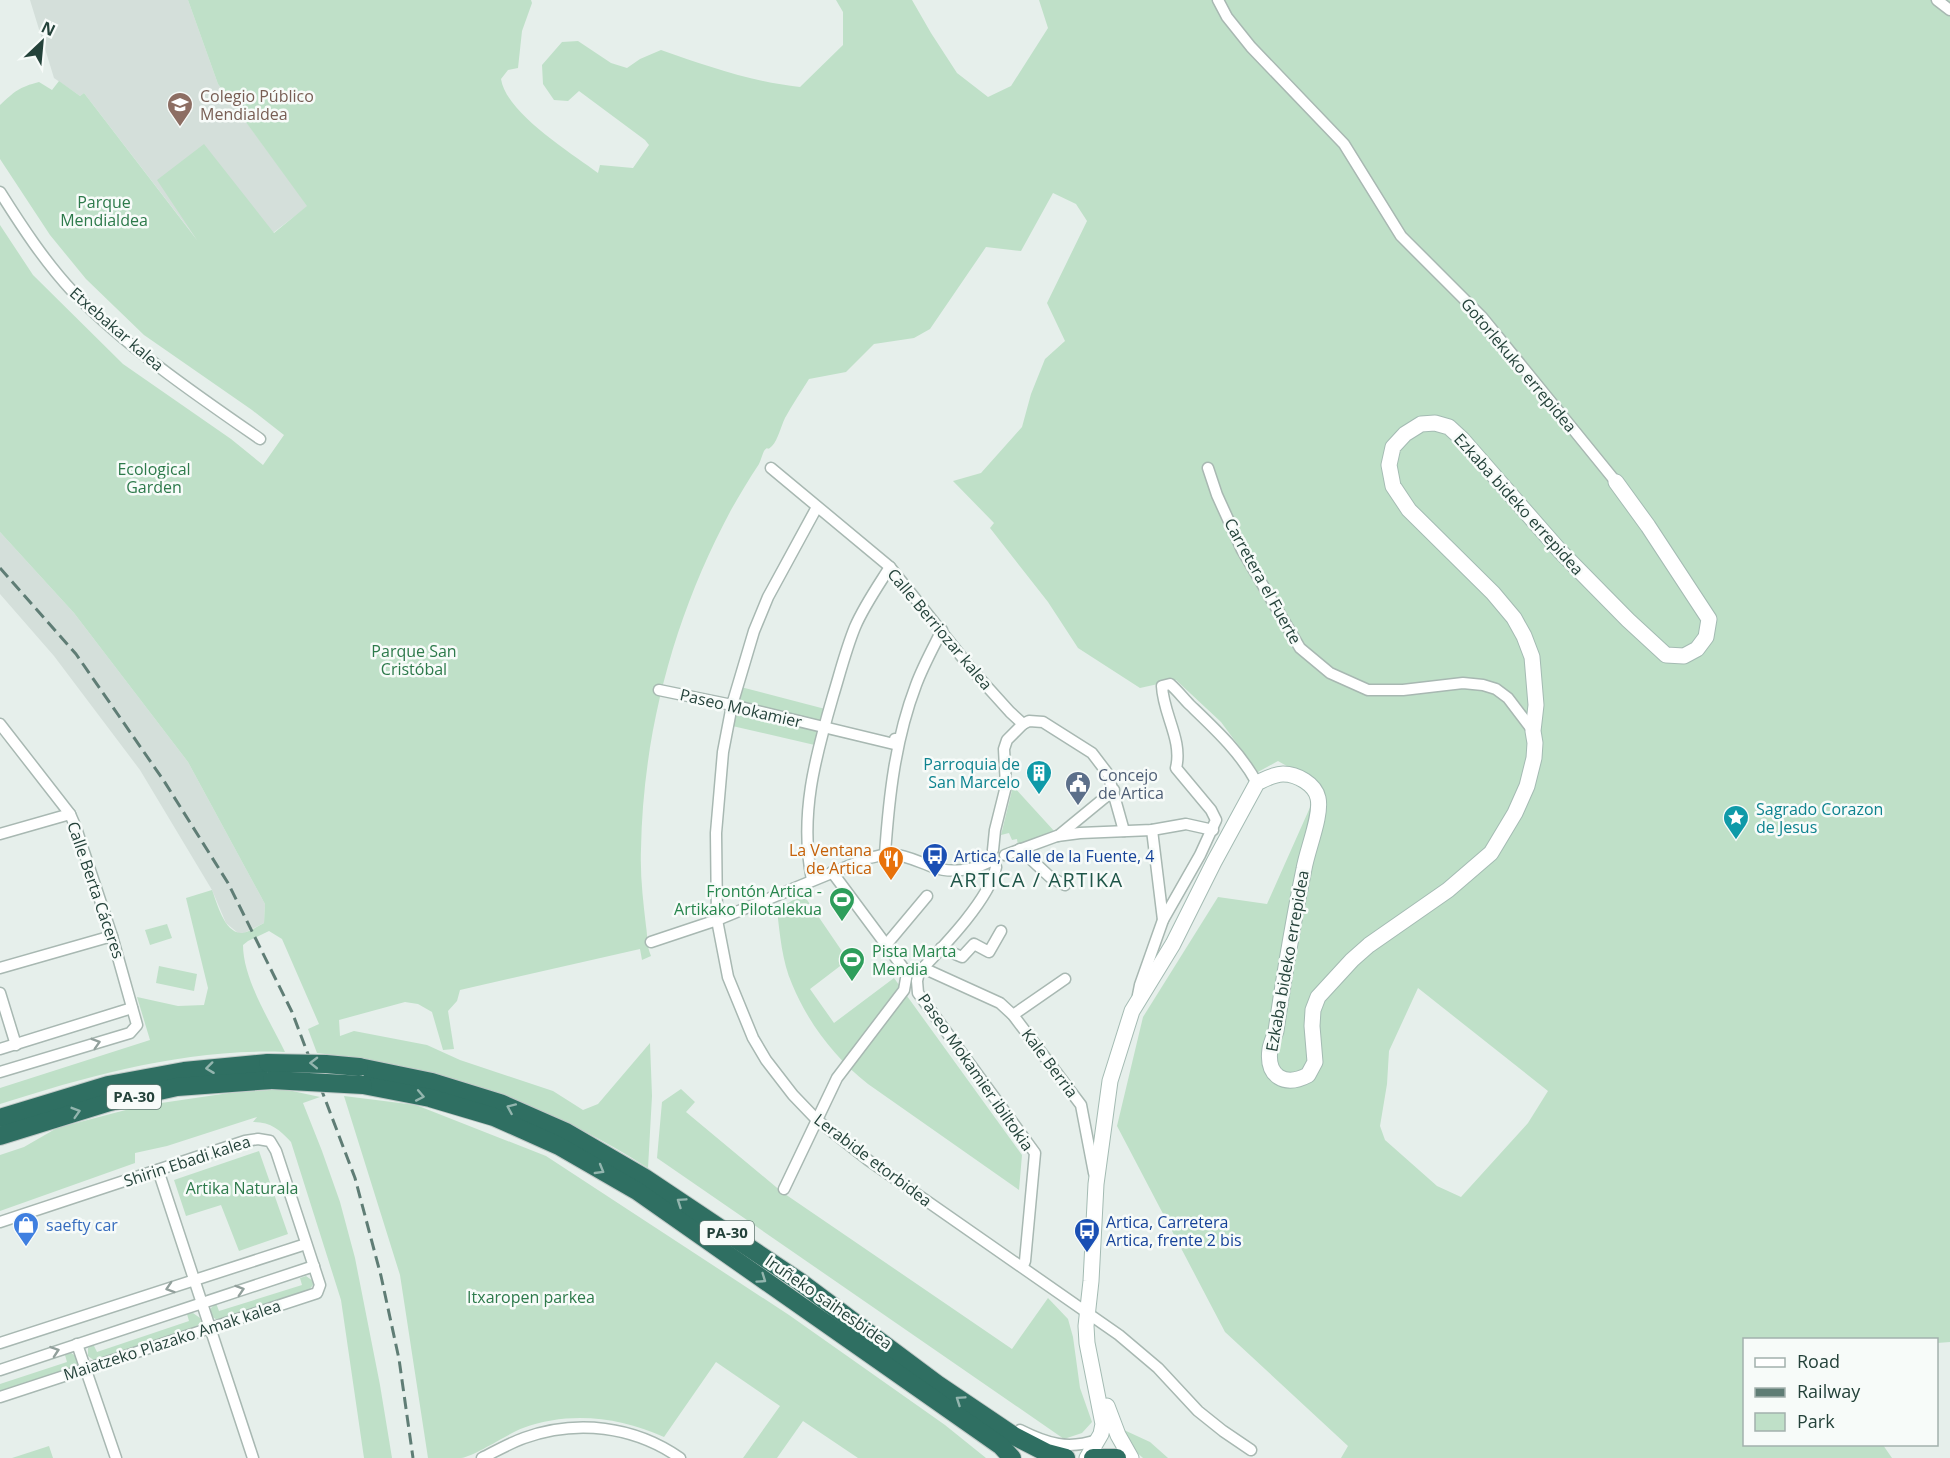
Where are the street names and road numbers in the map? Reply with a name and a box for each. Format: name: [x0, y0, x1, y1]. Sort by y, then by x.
street label: Etxebakar kalea: [65, 282, 169, 376]
street label: Gotorlekuko errepidea: [1456, 293, 1582, 437]
street label: Ezkaba bideko errepidea: [1449, 428, 1589, 580]
street label: Carretera el Fuerte: [1219, 514, 1307, 648]
street label: Calle Berriozar kalea: [883, 564, 997, 694]
street label: Paseo Mokamier: [678, 683, 805, 733]
street label: Calle Berta Cáceres: [62, 819, 130, 961]
street label: Ezkaba bideko errepidea: [1260, 869, 1314, 1053]
street label: Paseo Mokamier ibiltokia: [913, 989, 1039, 1155]
street label: Kale Berria: [1017, 1024, 1083, 1102]
road number: PA-30: [107, 1085, 161, 1109]
street label: Lerabide etorbidea: [810, 1109, 936, 1211]
street label: Shirin Ebadi kalea: [121, 1130, 253, 1192]
road number: PA-30: [700, 1221, 754, 1245]
street label: Iruñeko saihesbidea: [761, 1250, 897, 1354]
street label: Maiatzeko Plazako Amak kalea: [61, 1294, 283, 1386]

